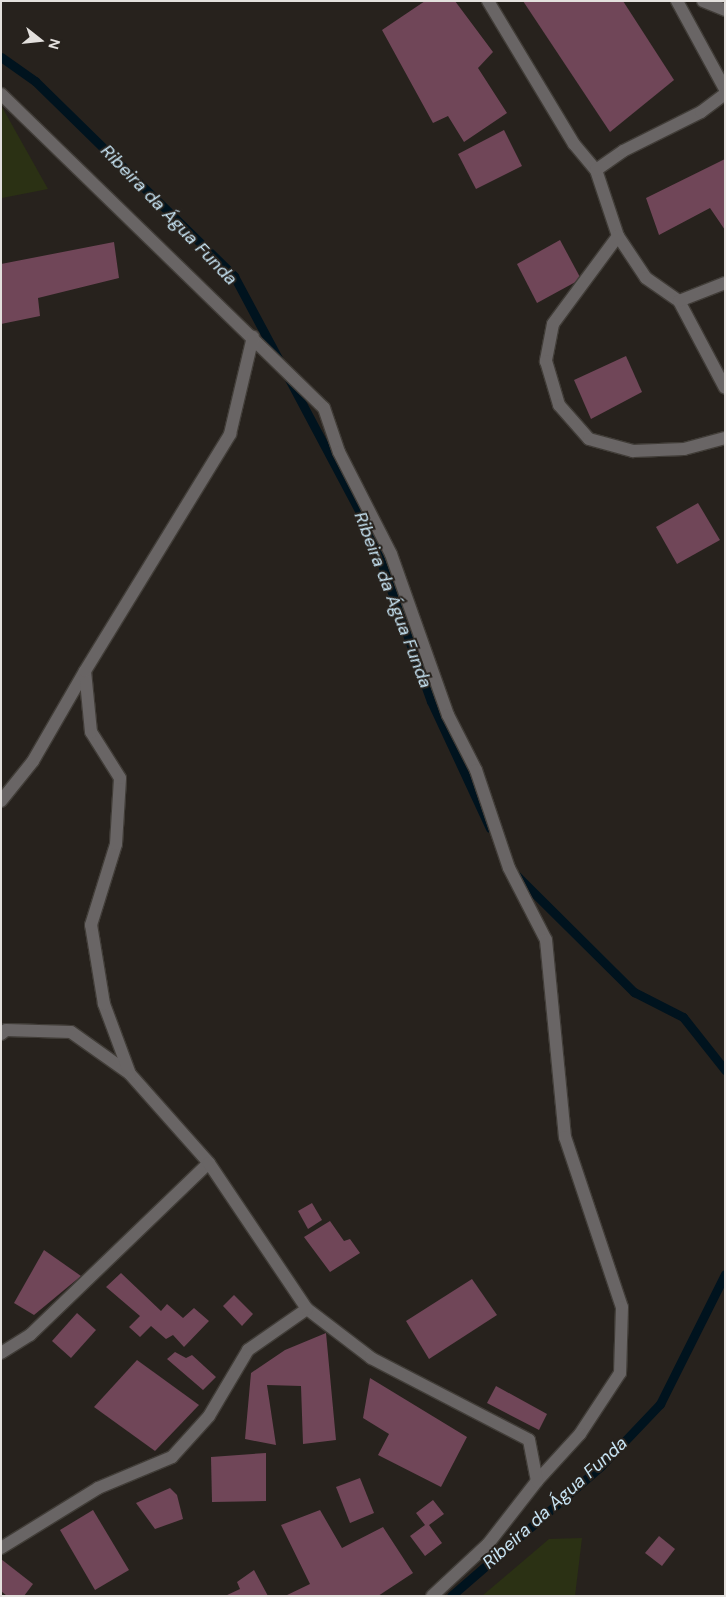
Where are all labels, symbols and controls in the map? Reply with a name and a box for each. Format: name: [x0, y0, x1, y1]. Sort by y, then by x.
north arrow: [15, 15, 65, 65]
text: N: [44, 37, 64, 52]
water label: Ribeira da Água Funda: [96, 140, 242, 290]
water label: Ribeira da Água Funda: [349, 509, 437, 691]
water label: Ribeira da Água Funda: [478, 1432, 632, 1574]

